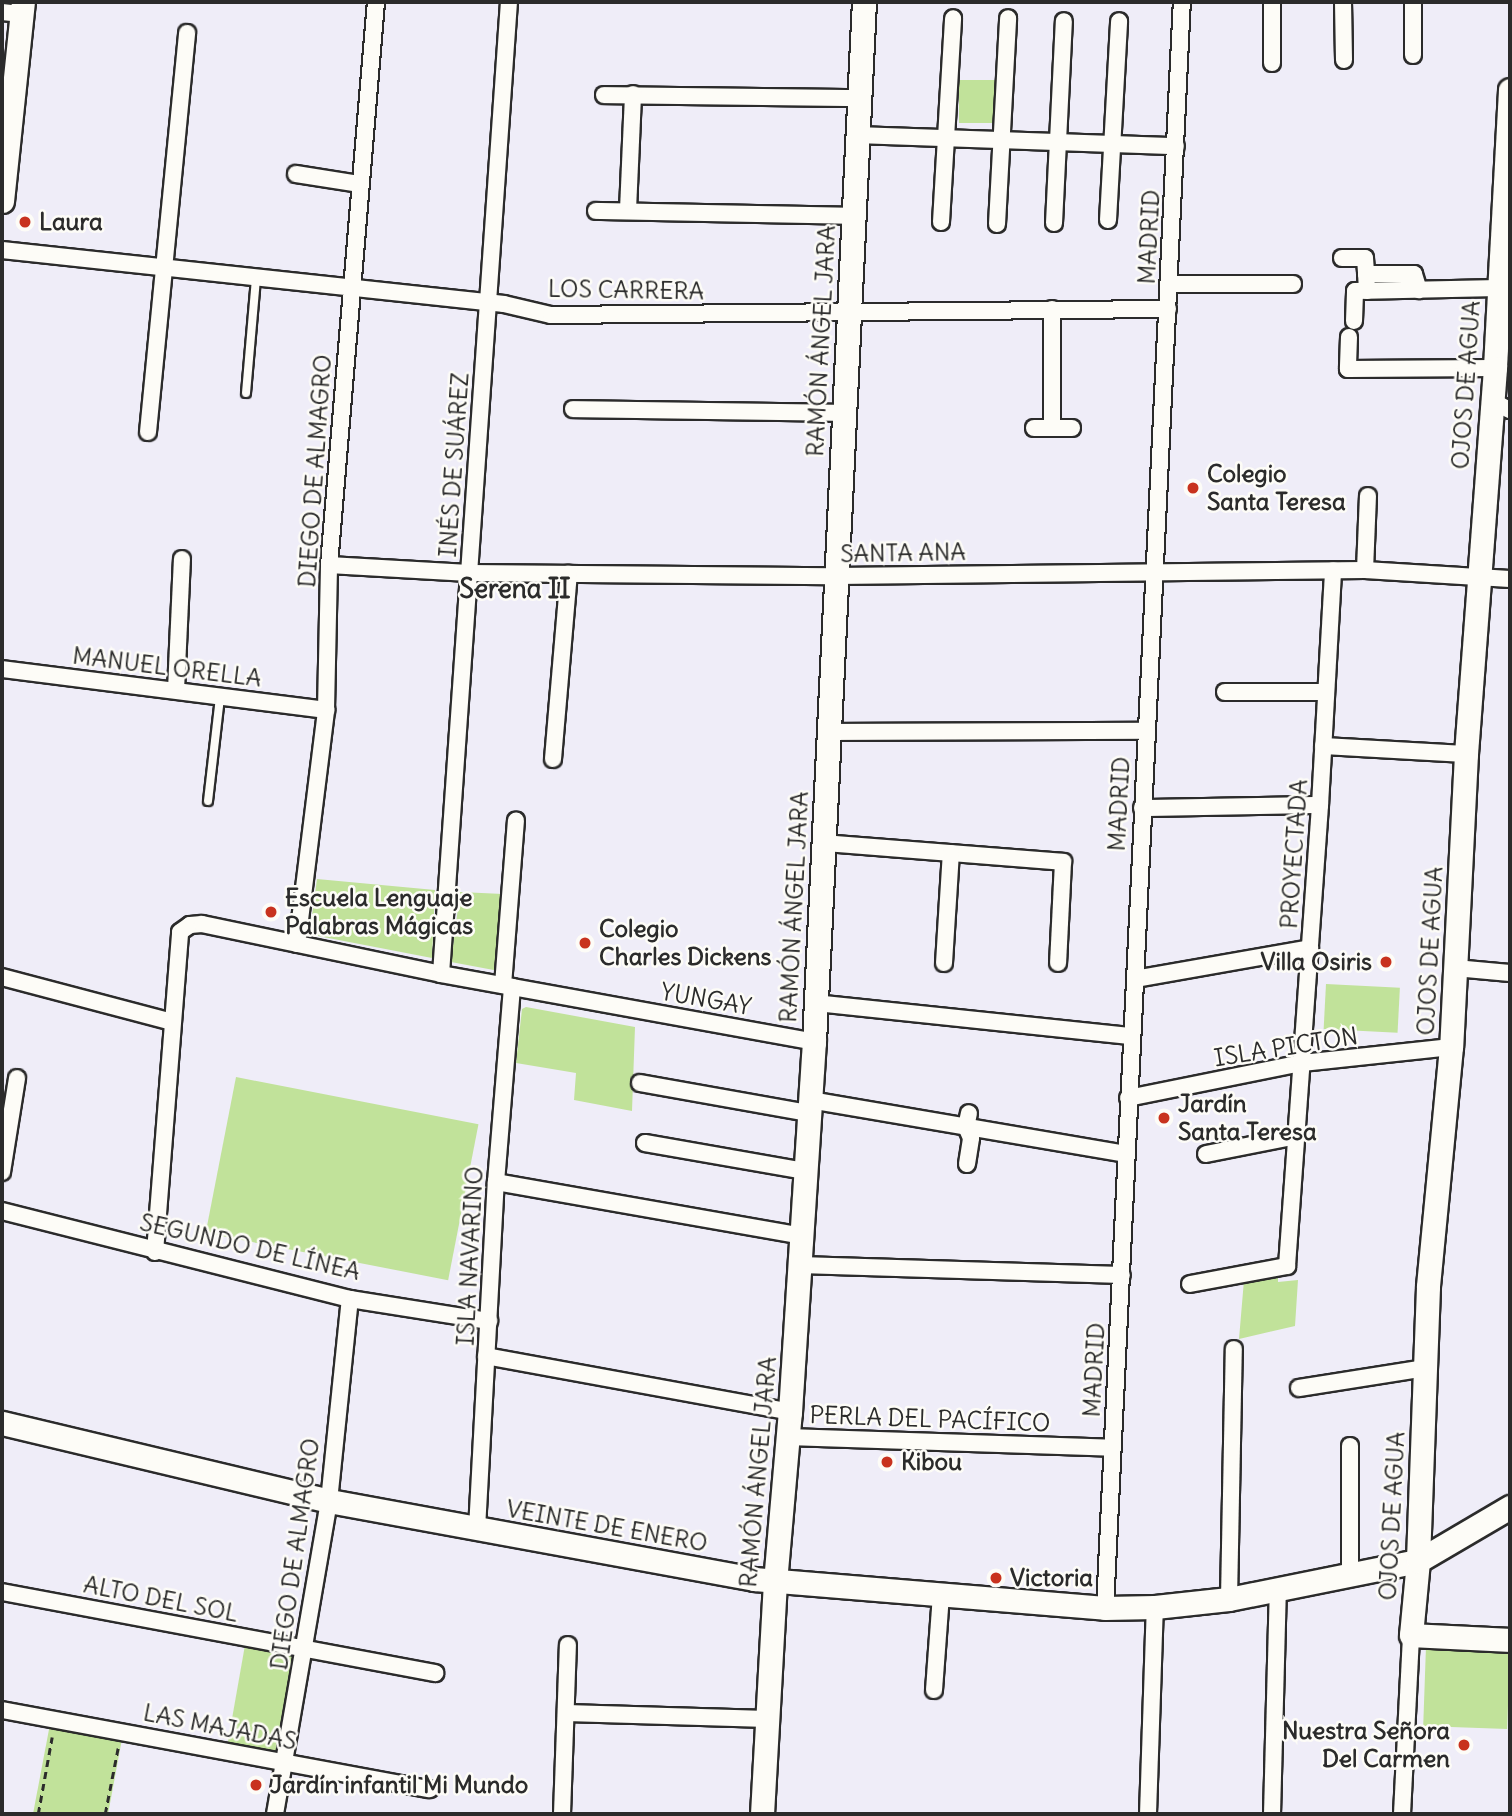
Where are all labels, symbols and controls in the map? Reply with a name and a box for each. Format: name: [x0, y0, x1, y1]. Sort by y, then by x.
street label: MADRID: [1132, 189, 1166, 285]
place label: Laura: [39, 208, 103, 236]
marker: Laura: [17, 214, 33, 230]
street label: RAMÓN ÁNGEL JARA: [801, 225, 841, 457]
street label: LOS CARRERA: [548, 274, 704, 306]
street label: OJOS DE AGUA: [1446, 300, 1486, 470]
street label: DIEGO DE ALMAGRO: [292, 353, 338, 589]
street label: INÉS DE SUÁREZ: [433, 372, 475, 558]
place label: Colegio Santa Teresa: [1207, 460, 1346, 516]
marker: Colegio Santa Teresa: [1185, 480, 1201, 496]
street label: SANTA ANA: [840, 538, 966, 568]
district label: Serena II: [459, 573, 571, 605]
street label: MANUEL ORELLA: [71, 641, 263, 693]
street label: MADRID: [1102, 756, 1136, 852]
street label: PROYECTADA: [1274, 778, 1314, 930]
street label: RAMÓN ÁNGEL JARA: [774, 791, 814, 1023]
street label: OJOS DE AGUA: [1411, 866, 1449, 1036]
place label: Escuela Lenguaje Palabras Mágicas: [285, 884, 473, 940]
marker: Escuela Lenguaje Palabras Mágicas: [263, 904, 279, 920]
place label: Colegio Charles Dickens: [599, 915, 771, 971]
marker: Colegio Charles Dickens: [577, 935, 593, 951]
place label: Villa Osiris: [1260, 948, 1372, 976]
marker: Villa Osiris: [1378, 954, 1394, 970]
street label: YUNGAY: [659, 977, 753, 1021]
street label: ISLA PICTON: [1212, 1021, 1360, 1073]
place label: Jardín Santa Teresa: [1178, 1090, 1317, 1146]
marker: Jardín Santa Teresa: [1156, 1110, 1172, 1126]
street label: ISLA NAVARINO: [451, 1165, 489, 1347]
street label: SEGUNDO DE LÍNEA: [137, 1208, 363, 1286]
street label: MADRID: [1077, 1322, 1111, 1418]
street label: RAMÓN ÁNGEL JARA: [734, 1355, 782, 1589]
street label: PERLA DEL PACÍFICO: [809, 1400, 1051, 1438]
street label: OJOS DE AGUA: [1373, 1431, 1411, 1601]
street label: DIEGO DE ALMAGRO: [264, 1436, 326, 1672]
place label: Kibou: [901, 1448, 962, 1476]
marker: Kibou: [879, 1454, 895, 1470]
street label: VEINTE DE ENERO: [504, 1494, 710, 1558]
place label: Victoria: [1010, 1564, 1093, 1592]
street label: ALTO DEL SOL: [81, 1570, 241, 1628]
marker: Victoria: [988, 1570, 1004, 1586]
street label: LAS MAJADAS: [141, 1698, 299, 1756]
place label: Nuestra Señora Del Carmen: [1282, 1717, 1450, 1773]
marker: Nuestra Señora Del Carmen: [1456, 1737, 1472, 1753]
place label: Jardín infantil Mi Mundo: [270, 1771, 528, 1799]
marker: Jardín infantil Mi Mundo: [248, 1777, 264, 1793]

